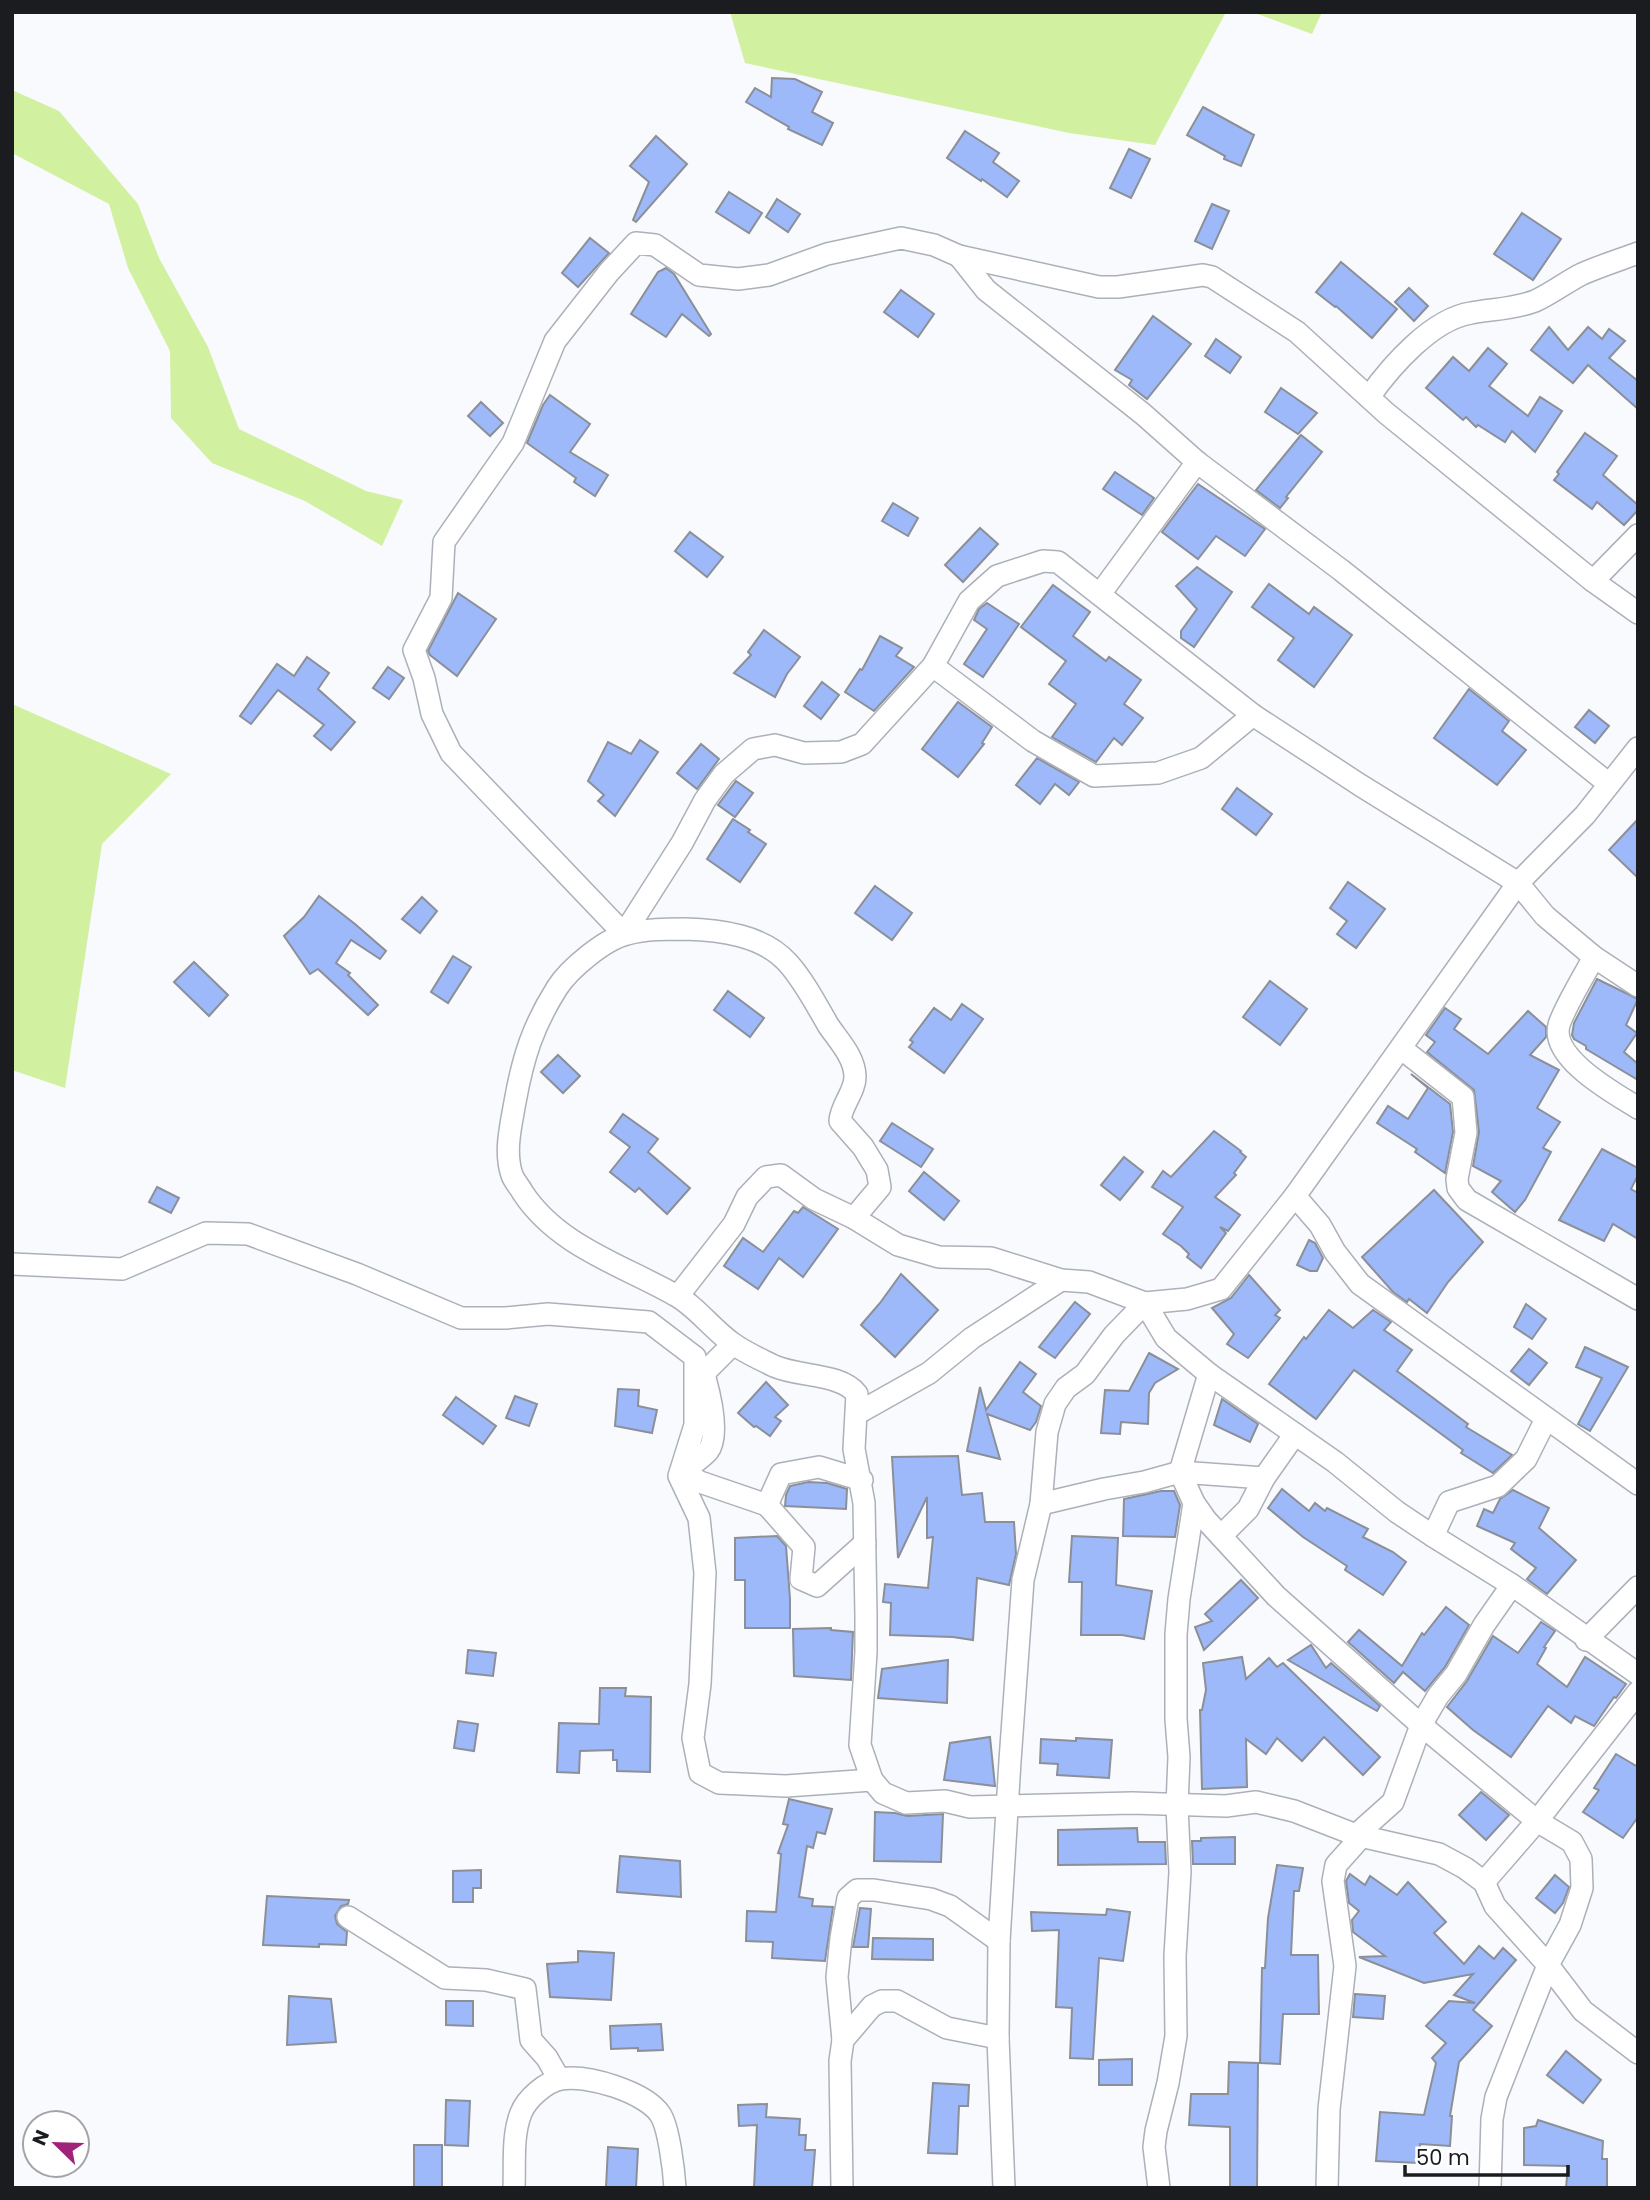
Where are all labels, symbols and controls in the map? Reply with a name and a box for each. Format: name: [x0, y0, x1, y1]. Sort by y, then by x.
north arrow: [21, 2109, 91, 2179]
text: N: [26, 2126, 56, 2149]
scale bar: [1405, 2134, 1568, 2178]
text: 50 m: [1416, 2143, 1470, 2172]

